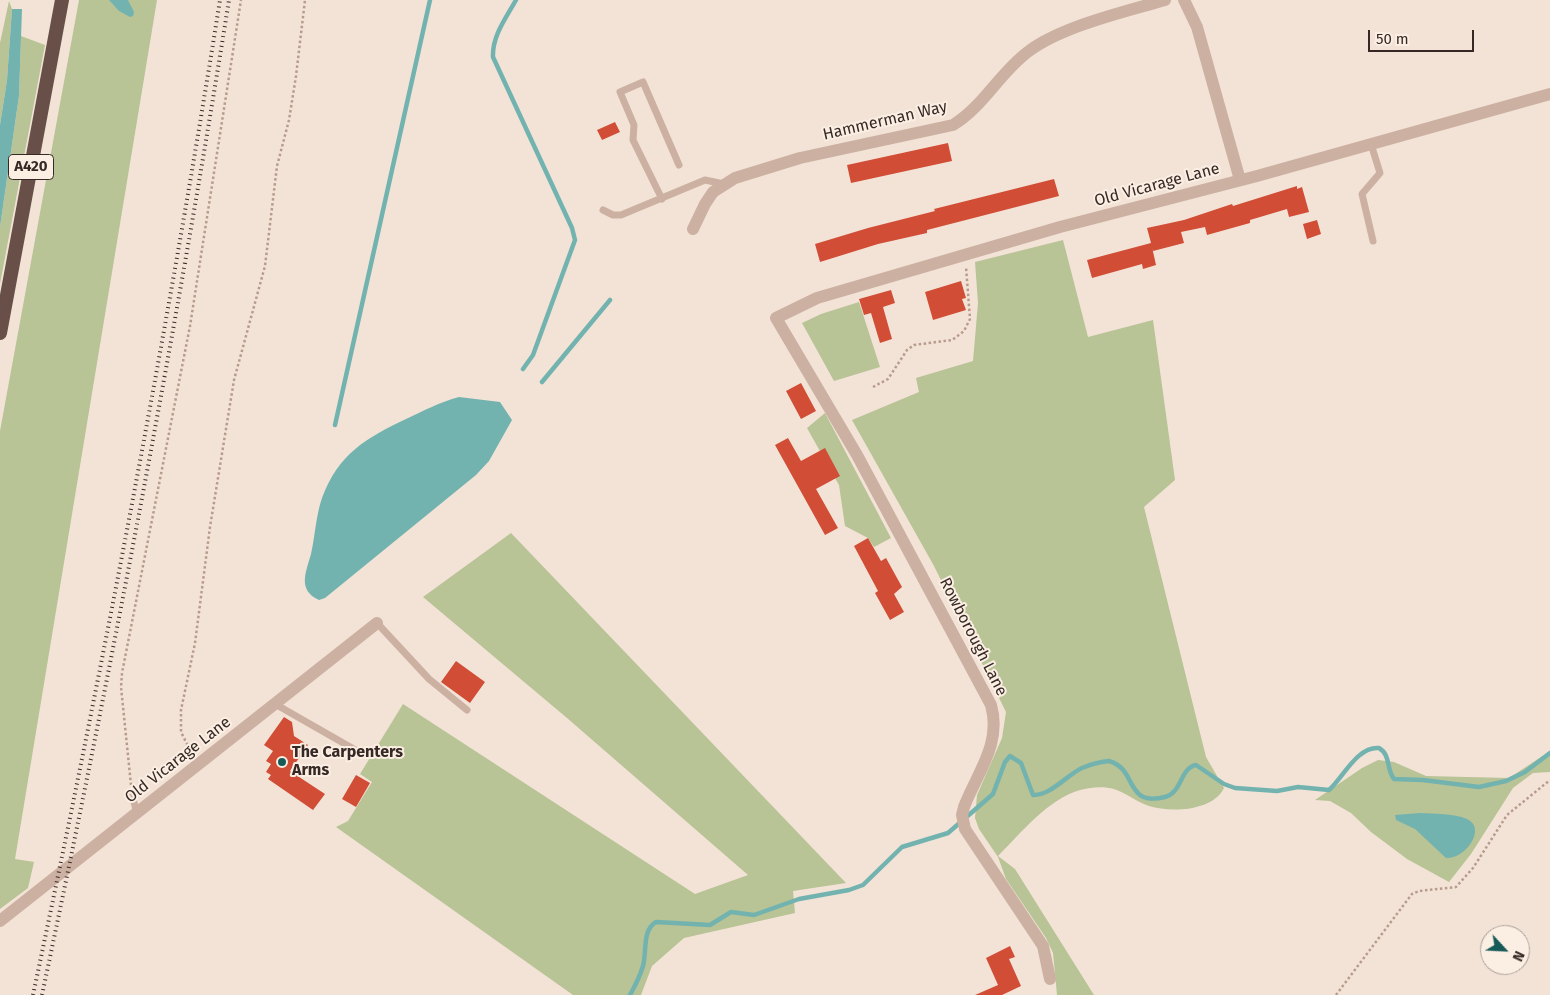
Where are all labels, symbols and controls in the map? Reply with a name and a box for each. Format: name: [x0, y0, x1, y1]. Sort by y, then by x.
scale bar: [1370, 20, 1476, 52]
text: 50 m: [1376, 30, 1409, 48]
street label: Hammerman Way: [821, 97, 949, 145]
road number: A420: [8, 154, 54, 180]
street label: Old Vicarage Lane: [1092, 159, 1222, 211]
street label: Rowborough Lane: [935, 575, 1011, 699]
street label: Old Vicarage Lane: [121, 713, 235, 807]
place label: The Carpenters Arms: [292, 743, 403, 781]
marker: The Carpenters Arms: [276, 756, 288, 768]
north arrow: [1480, 925, 1530, 975]
text: N: [1508, 948, 1528, 964]

